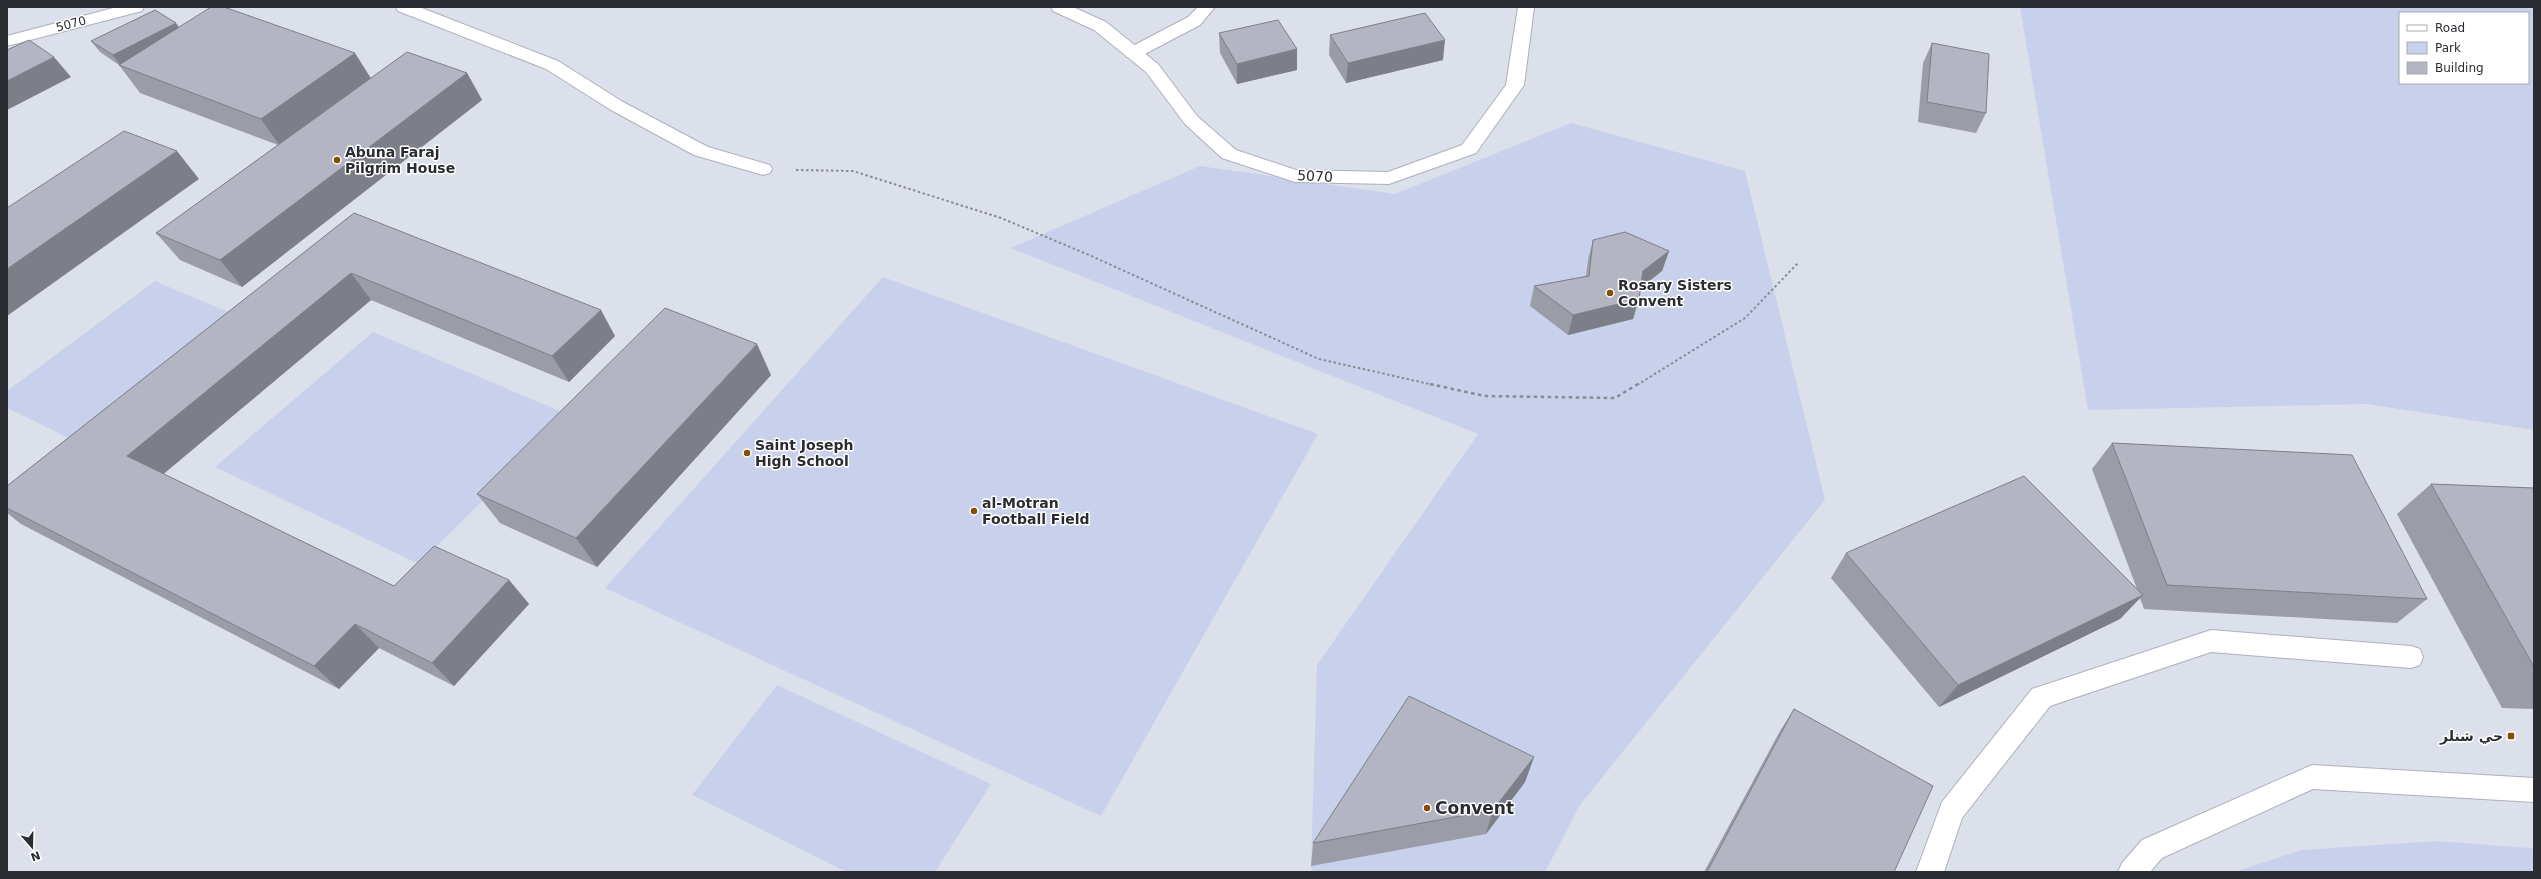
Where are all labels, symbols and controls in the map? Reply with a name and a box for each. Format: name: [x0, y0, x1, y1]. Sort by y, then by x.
legend: [2399, 12, 2529, 84]
street label: 5070: [54, 13, 88, 35]
text: Road: [2435, 21, 2465, 35]
text: Park: [2435, 41, 2461, 55]
text: Building: [2435, 61, 2484, 75]
place label: Abuna Faraj Pilgrim House: [345, 144, 455, 176]
marker: Abuna Faraj Pilgrim House: [332, 155, 342, 165]
street label: 5070: [1297, 167, 1333, 185]
place label: Rosary Sisters Convent: [1618, 277, 1732, 309]
marker: Rosary Sisters Convent: [1605, 288, 1615, 298]
place label: Saint Joseph High School: [755, 437, 854, 469]
marker: Saint Joseph High School: [742, 448, 752, 458]
place label: al-Motran Football Field: [982, 495, 1090, 527]
marker: al-Motran Football Field: [969, 506, 979, 516]
place label: حي شنلر: [2439, 728, 2503, 745]
marker: حي شنلر: [2506, 731, 2516, 741]
place label: Convent: [1435, 798, 1514, 818]
marker: Convent: [1422, 803, 1432, 813]
north arrow: [12, 827, 52, 867]
text: N: [29, 848, 42, 864]

